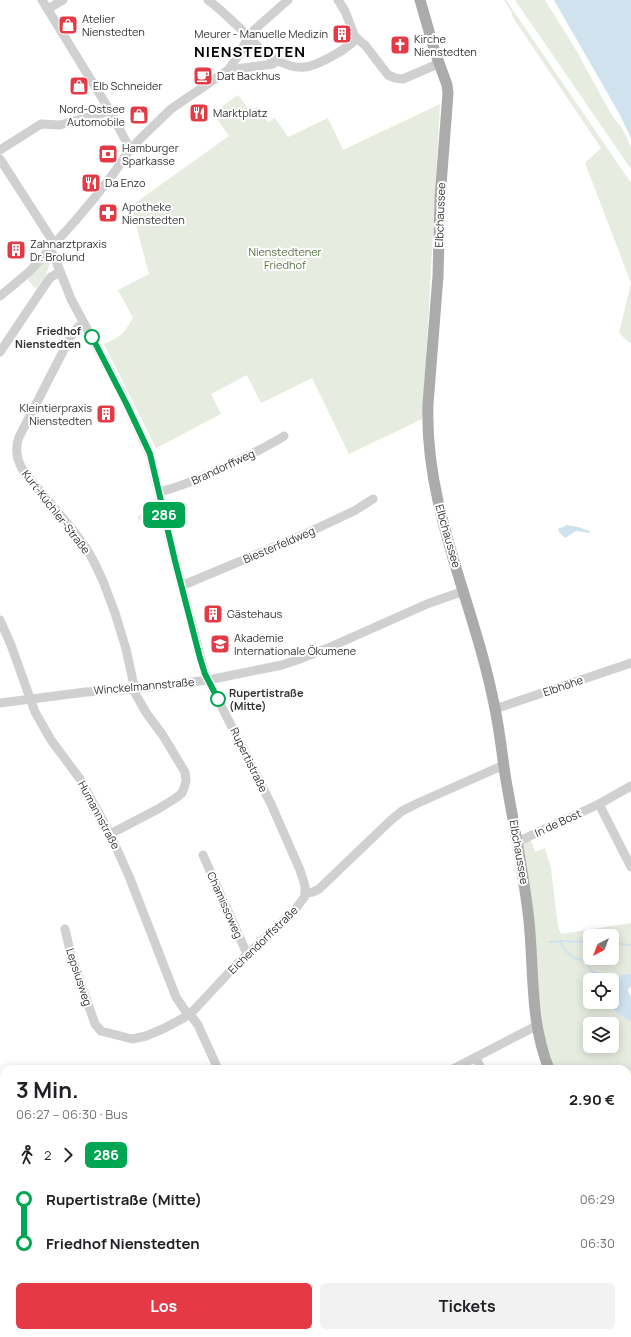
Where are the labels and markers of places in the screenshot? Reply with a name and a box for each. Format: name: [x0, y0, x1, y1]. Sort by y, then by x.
place label: Atelier Nienstedten: [82, 11, 145, 39]
shop icon: Atelier Nienstedten: [57, 14, 79, 36]
building icon: Meurer - Manuelle Medizin: [331, 23, 353, 45]
place label: Meurer - Manuelle Medizin: [194, 26, 328, 41]
place label: Kirche Nienstedten: [414, 31, 477, 59]
church icon: Kirche Nienstedten: [389, 34, 411, 56]
cafe icon: Dat Backhus: [192, 65, 214, 87]
place label: Dat Backhus: [217, 68, 281, 83]
shop icon: Elb Schneider: [68, 75, 90, 97]
place label: Elb Schneider: [93, 78, 162, 93]
place label: Nord-Ostsee Automobile: [59, 101, 126, 129]
restaurant icon: Marktplatz: [188, 102, 210, 124]
shop icon: Nord-Ostsee Automobile: [128, 104, 150, 126]
place label: Marktplatz: [213, 105, 268, 120]
place label: Hamburger Sparkasse: [122, 140, 179, 168]
bank icon: Hamburger Sparkasse: [97, 143, 119, 165]
restaurant icon: Da Enzo: [80, 172, 102, 194]
place label: Da Enzo: [105, 175, 146, 190]
place label: Apotheke Nienstedten: [122, 199, 185, 227]
pharmacy icon: Apotheke Nienstedten: [97, 202, 119, 224]
place label: Zahnarztpraxis Dr. Brolund: [30, 236, 107, 264]
building icon: Zahnarztpraxis Dr. Brolund: [5, 239, 27, 261]
place label: Friedhof Nienstedten: [15, 323, 82, 351]
marker: Friedhof Nienstedten: [84, 329, 100, 345]
place label: Kleintierpraxis Nienstedten: [19, 400, 92, 428]
building icon: Kleintierpraxis Nienstedten: [95, 403, 117, 425]
building icon: Gästehaus: [202, 603, 224, 625]
place label: Gästehaus: [227, 606, 282, 621]
place label: Akademie Internationale Ökumene: [234, 630, 357, 658]
school or university icon: Akademie Internationale Ökumene: [209, 633, 231, 655]
place label: Rupertistraße (Mitte): [229, 685, 304, 713]
marker: Rupertistraße (Mitte): [210, 691, 226, 707]

